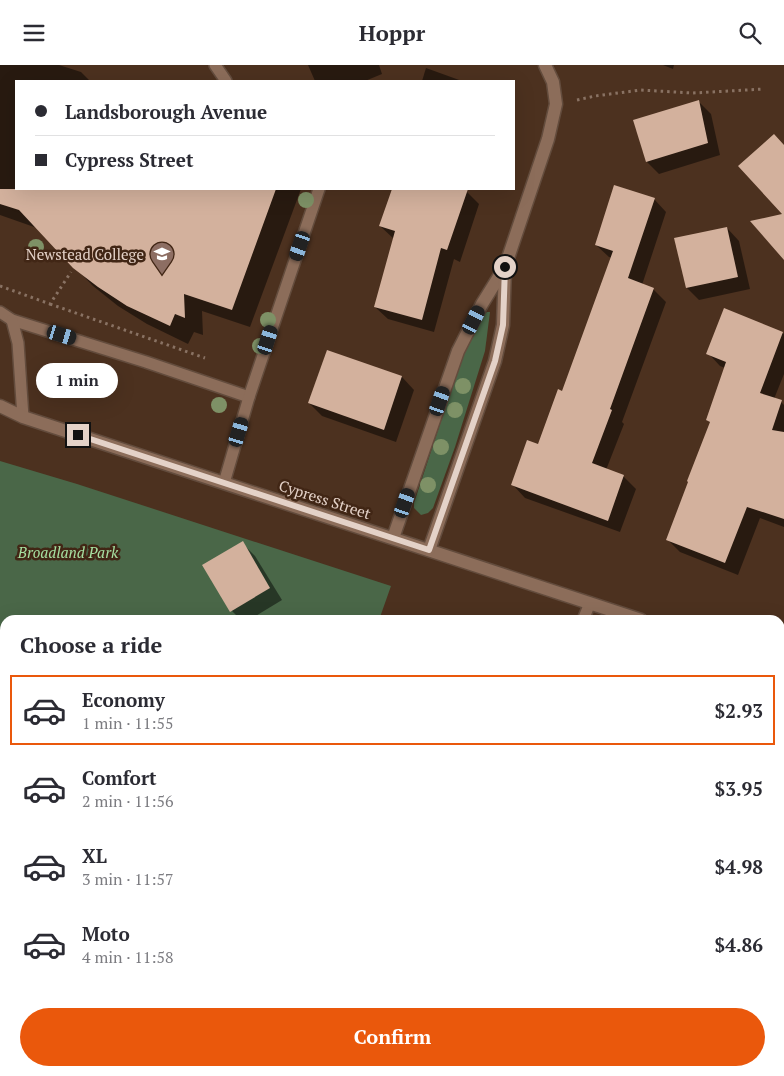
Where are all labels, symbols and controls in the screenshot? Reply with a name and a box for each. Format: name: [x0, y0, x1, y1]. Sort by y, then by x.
text: Hoppr: [359, 18, 425, 47]
icon: menu: [20, 19, 48, 47]
icon: search: [736, 19, 764, 47]
text: Landsborough Avenue: [65, 99, 267, 124]
text: Cypress Street: [65, 147, 194, 172]
car: [288, 229, 311, 263]
school or university icon: Newstead College: [149, 241, 175, 275]
place label: Newstead College: [26, 244, 144, 264]
route start: [494, 256, 516, 278]
car: [460, 303, 487, 337]
car: [45, 323, 78, 347]
car: [256, 323, 279, 357]
callout: 1 min: [37, 363, 119, 397]
text: 1 min: [55, 369, 99, 391]
car: [428, 384, 451, 418]
car: [227, 415, 250, 449]
route end: [67, 424, 89, 446]
street label: Cypress Street: [277, 475, 374, 523]
car: [393, 486, 416, 520]
park label: Broadland Park: [17, 542, 119, 562]
text: Choose a ride: [20, 630, 162, 659]
text: Economy: [82, 687, 165, 712]
icon: car: [22, 688, 67, 733]
text: $2.93: [714, 698, 763, 723]
text: 1 min · 11:55: [82, 712, 174, 734]
text: Comfort: [82, 765, 157, 790]
icon: car: [22, 766, 67, 811]
text: $3.95: [714, 776, 763, 801]
text: 2 min · 11:56: [82, 790, 174, 812]
text: XL: [82, 843, 107, 868]
icon: car: [22, 844, 67, 889]
text: $4.98: [714, 854, 763, 879]
text: 3 min · 11:57: [82, 868, 174, 890]
text: Moto: [82, 921, 130, 946]
icon: car: [22, 922, 67, 967]
text: $4.86: [714, 932, 763, 957]
text: 4 min · 11:58: [82, 946, 174, 968]
button: Confirm: [20, 1008, 765, 1066]

